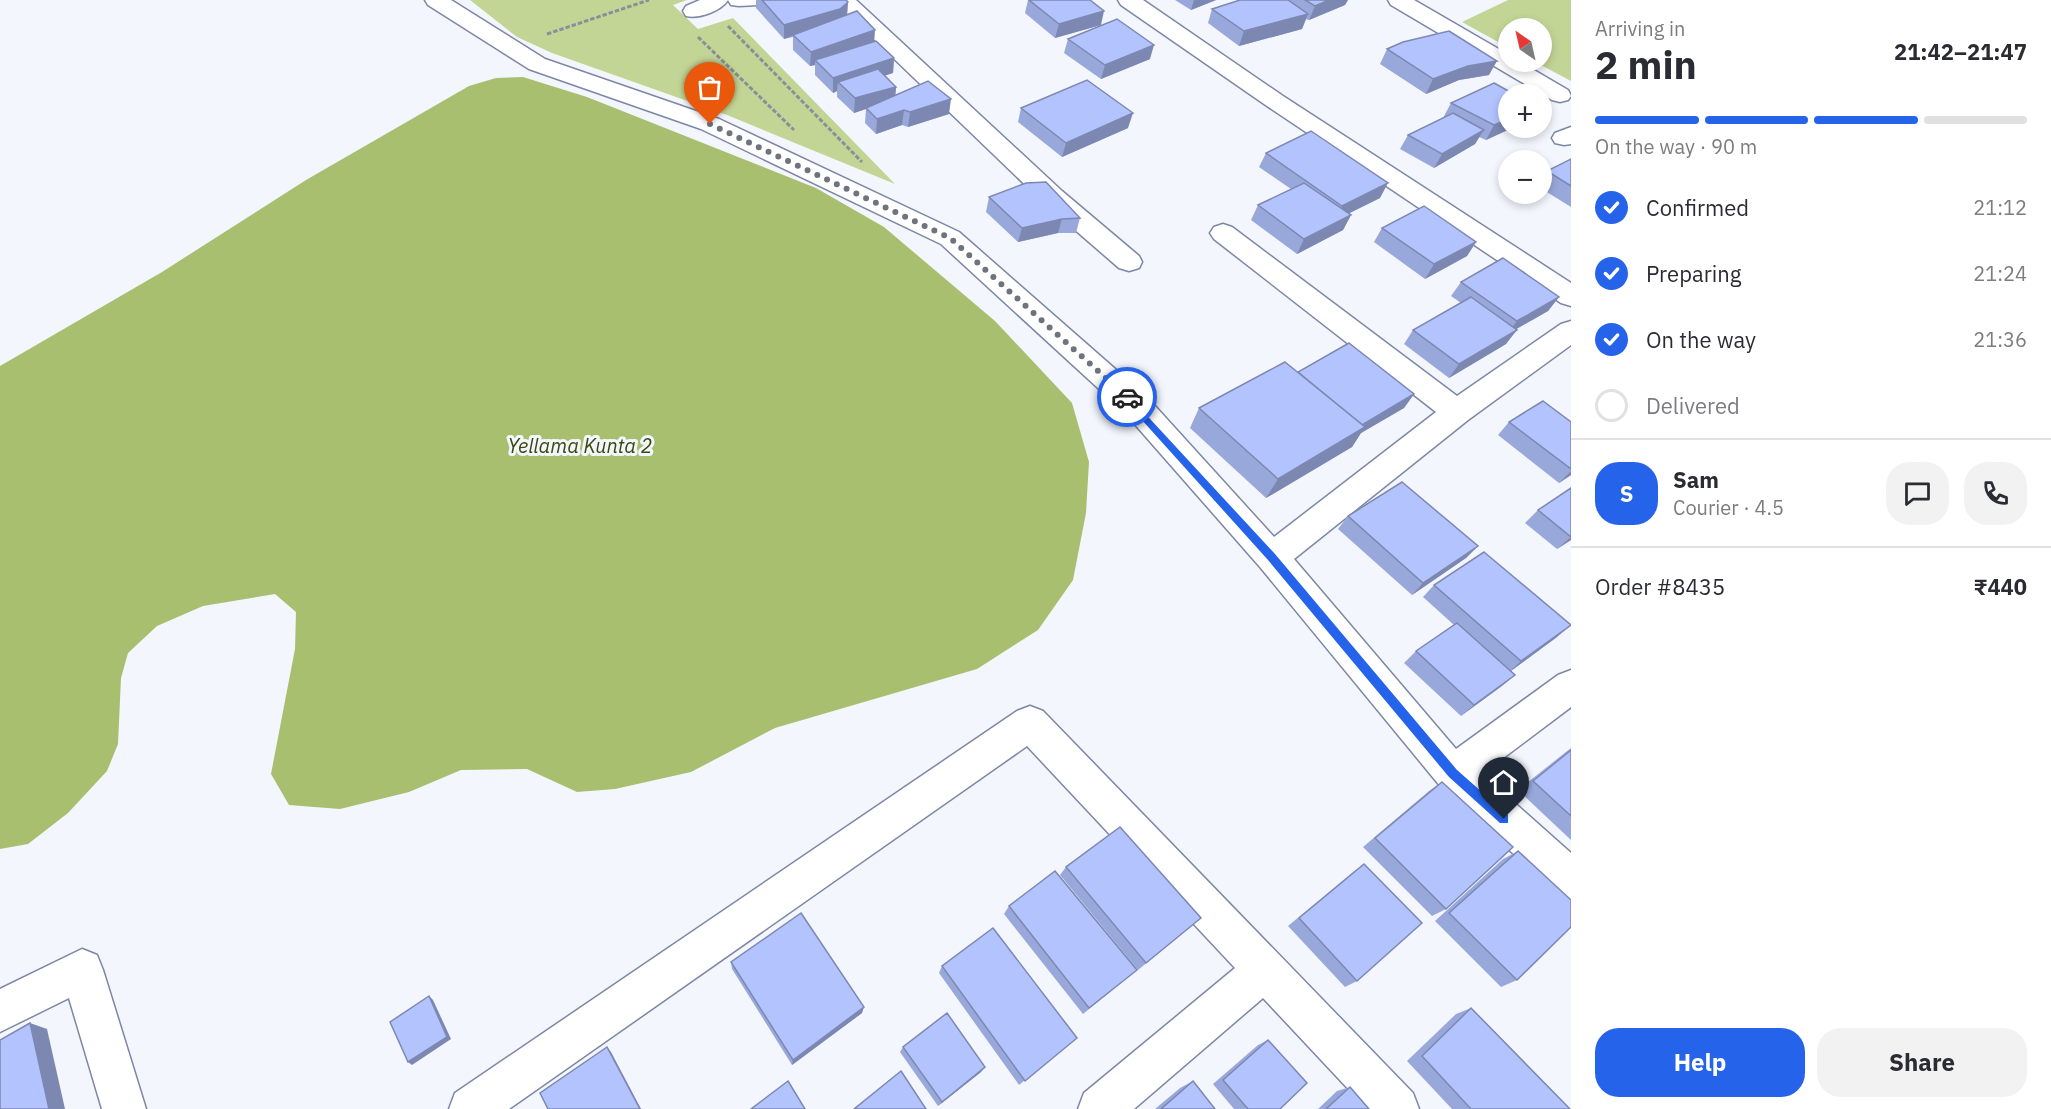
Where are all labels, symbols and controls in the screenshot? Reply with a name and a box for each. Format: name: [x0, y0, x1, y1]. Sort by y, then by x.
text: Arriving in: [1595, 15, 1685, 42]
north arrow: [1498, 18, 1552, 72]
map controls: [1498, 18, 1552, 204]
text: 21:42–21:47: [1894, 37, 2027, 66]
text: 2 min: [1595, 39, 1697, 90]
pin: [684, 62, 735, 124]
icon: bag: [693, 71, 726, 104]
button: +: [1498, 84, 1552, 138]
text: On the way · 90 m: [1595, 133, 1757, 160]
button: −: [1498, 150, 1552, 204]
icon: check: [1595, 191, 1628, 224]
text: Confirmed: [1646, 193, 1749, 222]
text: 21:12: [1973, 194, 2027, 221]
icon: check: [1595, 257, 1628, 290]
text: Preparing: [1646, 259, 1741, 288]
text: 21:24: [1973, 260, 2027, 287]
icon: check: [1595, 323, 1628, 356]
text: On the way: [1646, 325, 1756, 354]
text: 21:36: [1973, 326, 2027, 353]
courier: [1097, 367, 1157, 427]
icon: car: [1111, 381, 1144, 414]
text: Delivered: [1646, 391, 1740, 420]
water label: Yellama Kunta 2: [507, 432, 653, 459]
button: chat: [1886, 462, 1949, 525]
button: phone: [1964, 462, 2027, 525]
text: Sam: [1673, 465, 1719, 494]
text: S: [1620, 479, 1633, 508]
text: Courier · 4.5: [1673, 494, 1784, 521]
text: Order #8435: [1595, 572, 1725, 601]
text: ₹440: [1974, 572, 2027, 601]
pin: [1478, 757, 1529, 819]
icon: home: [1487, 766, 1520, 799]
button: Help: [1595, 1028, 1805, 1097]
button: Share: [1817, 1028, 2027, 1097]

